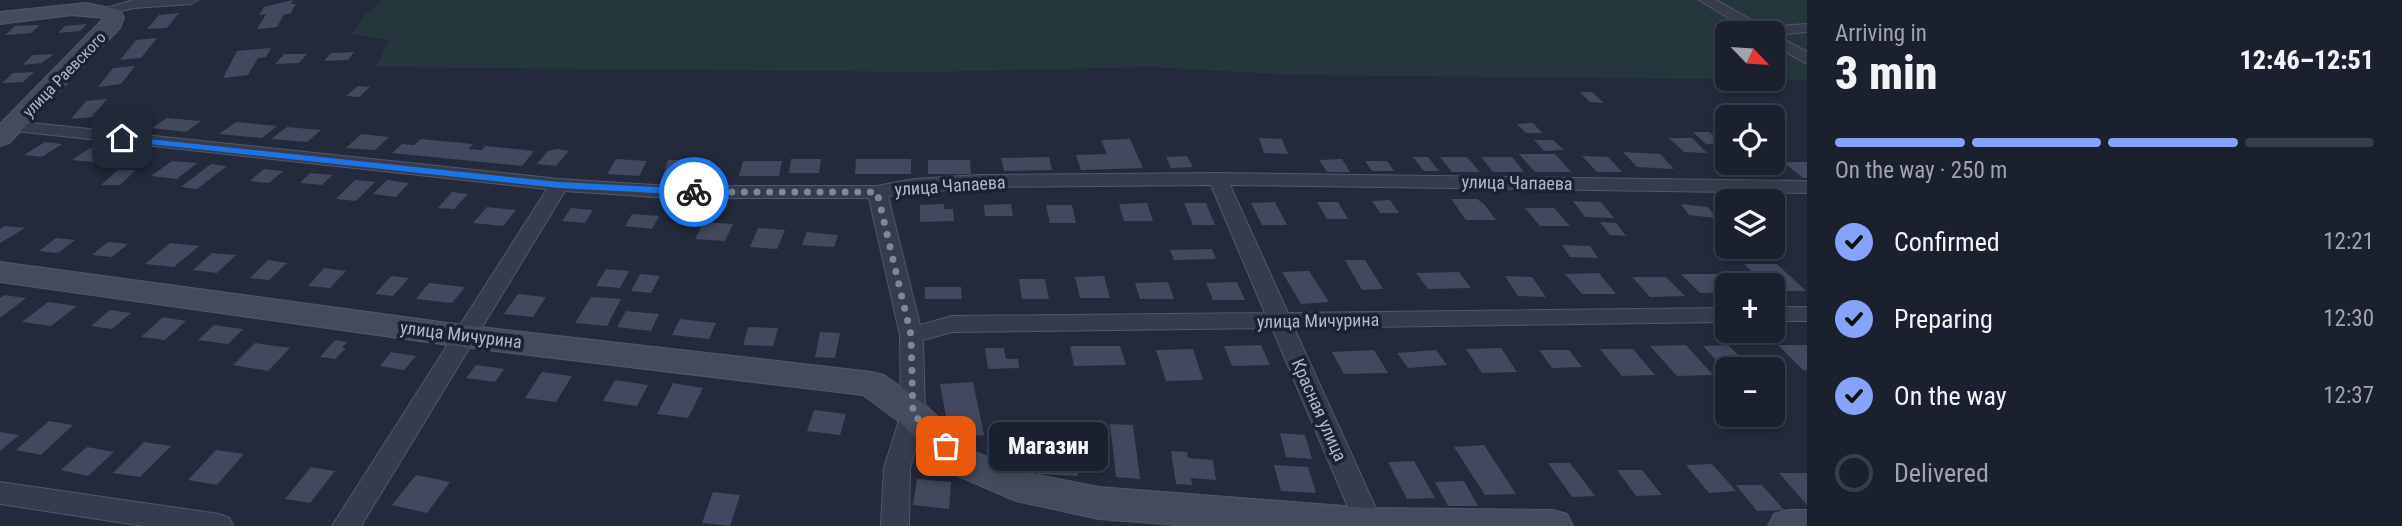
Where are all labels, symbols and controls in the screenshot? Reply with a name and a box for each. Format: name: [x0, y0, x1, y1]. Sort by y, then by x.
text: Arriving in: [1835, 20, 1927, 47]
north arrow: [1715, 21, 1785, 91]
map controls: [1715, 21, 1785, 427]
street label: улица Раевского: [19, 28, 110, 121]
text: 12:46–12:51: [2240, 45, 2374, 75]
text: 3 min: [1835, 46, 1938, 100]
button: locate: [1715, 105, 1785, 175]
pin: [92, 108, 152, 168]
icon: home: [103, 119, 141, 157]
courier: [659, 157, 729, 227]
text: On the way · 250 m: [1835, 157, 2007, 184]
street label: улица Чапаева: [894, 171, 1006, 200]
street label: улица Чапаева: [1461, 171, 1573, 194]
icon: bike: [675, 173, 713, 211]
button: layers: [1715, 189, 1785, 259]
icon: check: [1835, 223, 1873, 261]
text: Confirmed: [1894, 227, 2000, 257]
text: 12:21: [2323, 228, 2374, 255]
button: +: [1715, 273, 1785, 343]
icon: check: [1835, 300, 1873, 338]
text: Preparing: [1894, 304, 1993, 334]
text: 12:30: [2323, 305, 2374, 332]
street label: улица Мичурина: [1257, 309, 1379, 332]
street label: улица Мичурина: [399, 317, 523, 352]
street label: Красная улица: [1288, 355, 1351, 464]
button: −: [1715, 357, 1785, 427]
icon: check: [1835, 377, 1873, 415]
text: On the way: [1894, 381, 2007, 411]
text: 12:37: [2323, 382, 2374, 409]
pin: [916, 416, 976, 476]
callout: Магазин: [988, 422, 1107, 471]
icon: bag: [927, 427, 965, 465]
text: Магазин: [1008, 433, 1089, 460]
text: Delivered: [1894, 458, 1989, 488]

